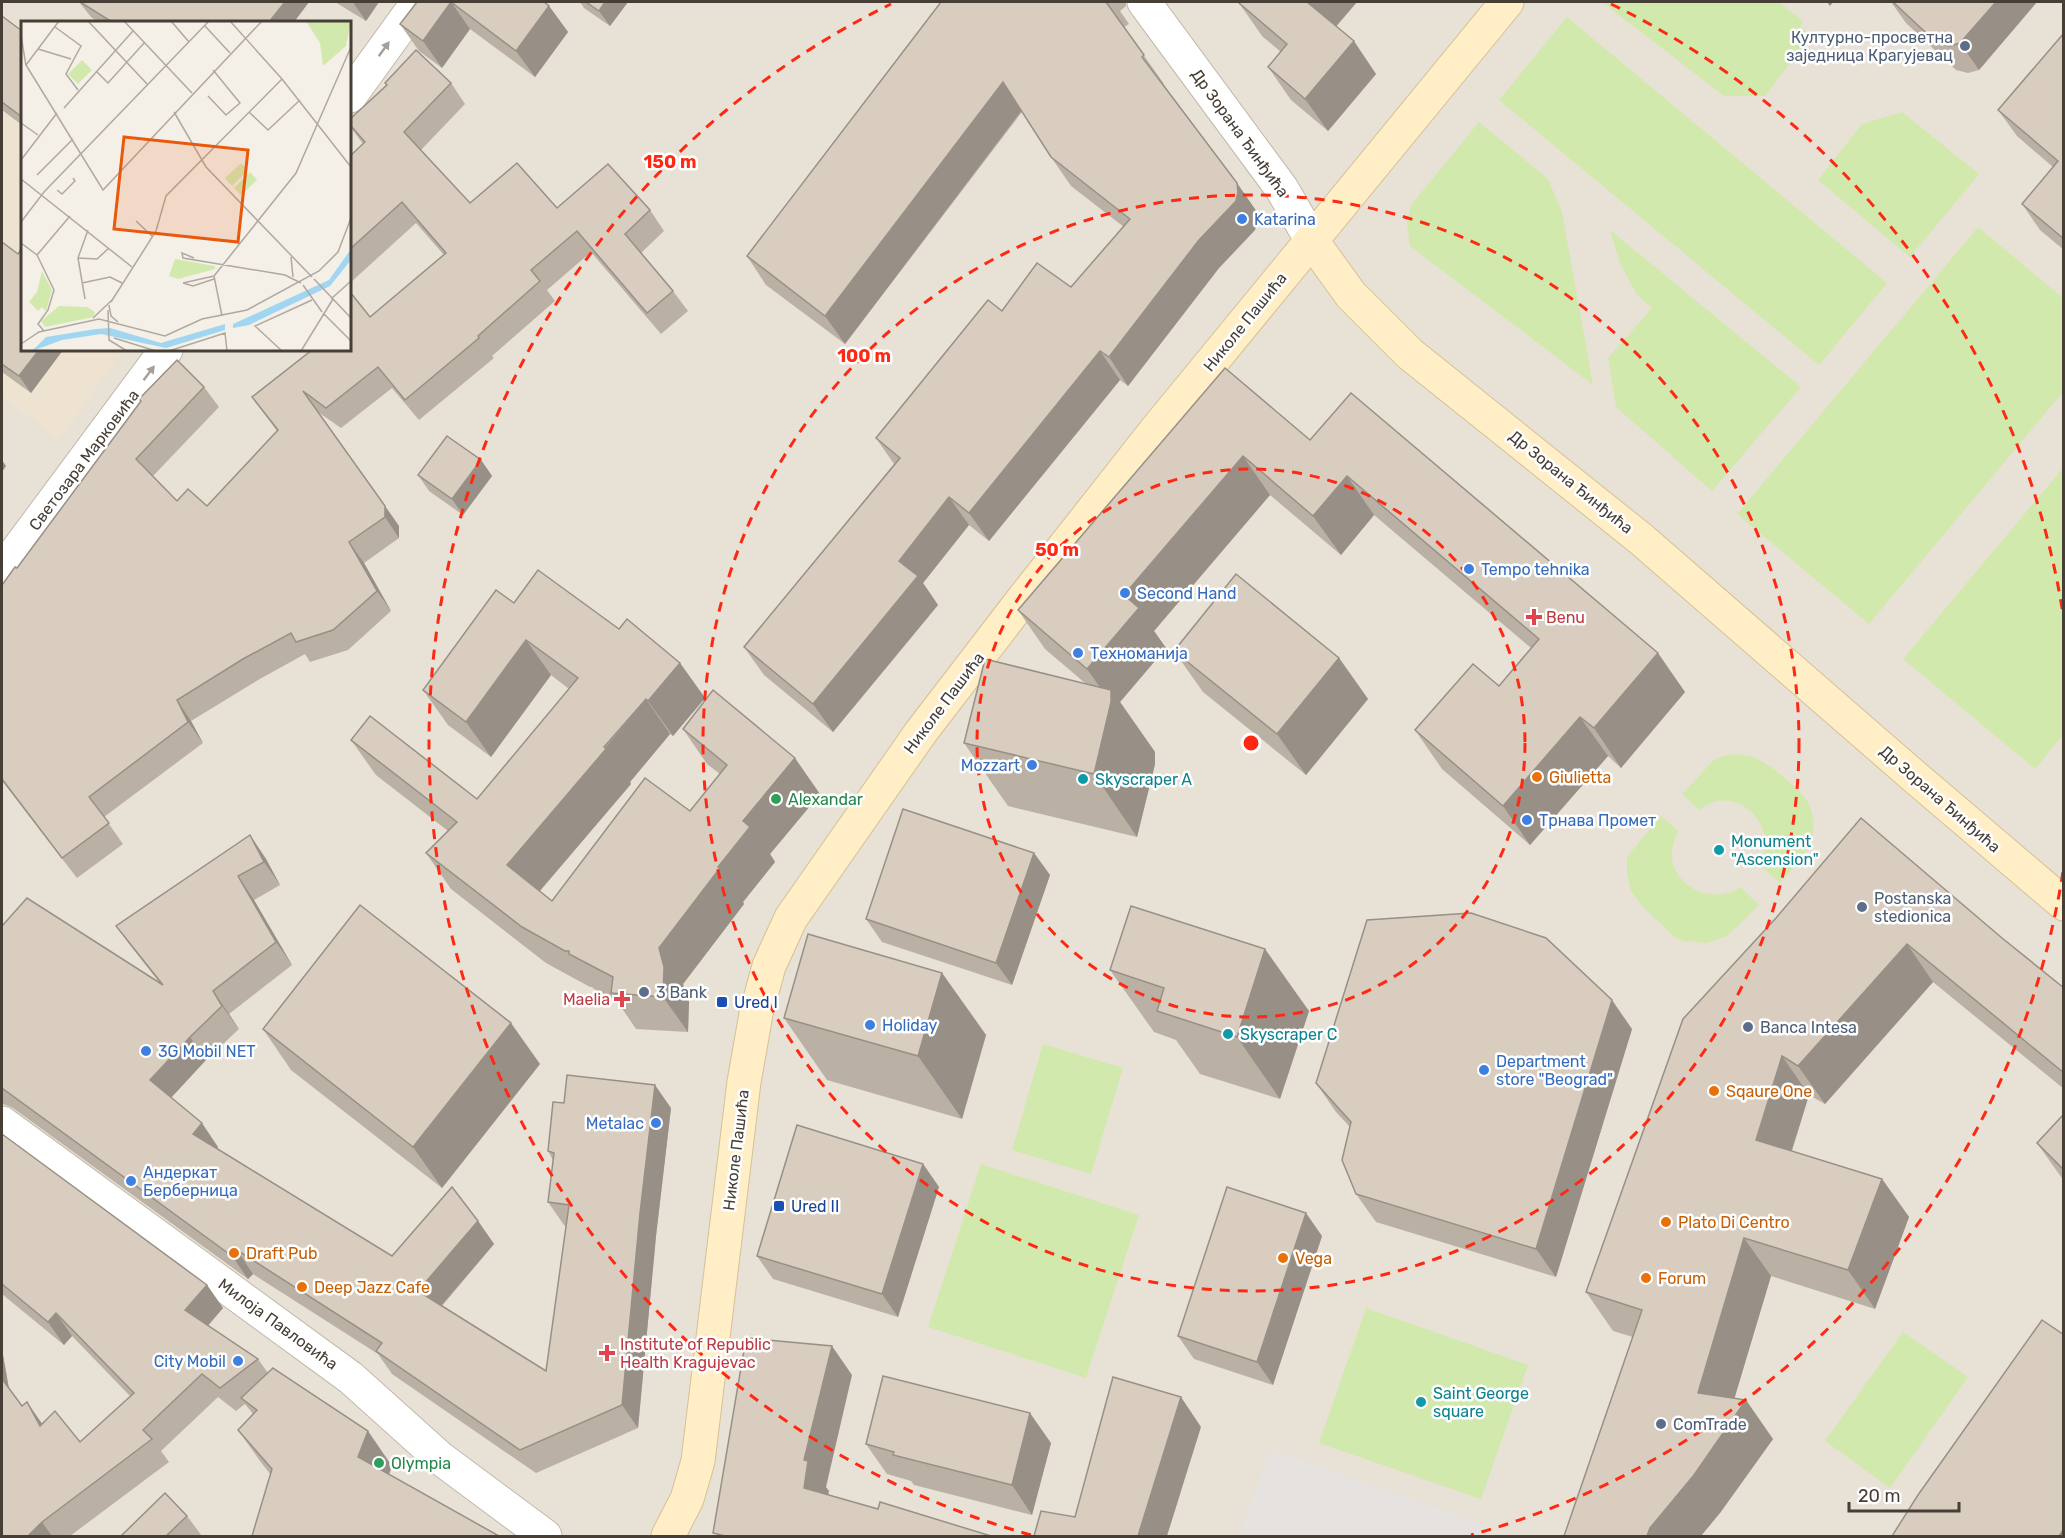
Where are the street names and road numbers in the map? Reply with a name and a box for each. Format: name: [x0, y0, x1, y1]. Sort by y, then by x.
street label: Др Зорана Ђинђића: [1187, 65, 1293, 201]
street label: Николе Пашића: [1199, 269, 1291, 375]
street label: Светозара Марковића: [25, 386, 143, 534]
street label: Др Зорана Ђинђића: [1505, 426, 1637, 538]
street label: Николе Пашића: [900, 649, 988, 757]
street label: Др Зорана Ђинђића: [1876, 741, 2004, 857]
street label: Николе Пашића: [719, 1088, 753, 1212]
street label: Милоја Павловића: [215, 1274, 341, 1374]

